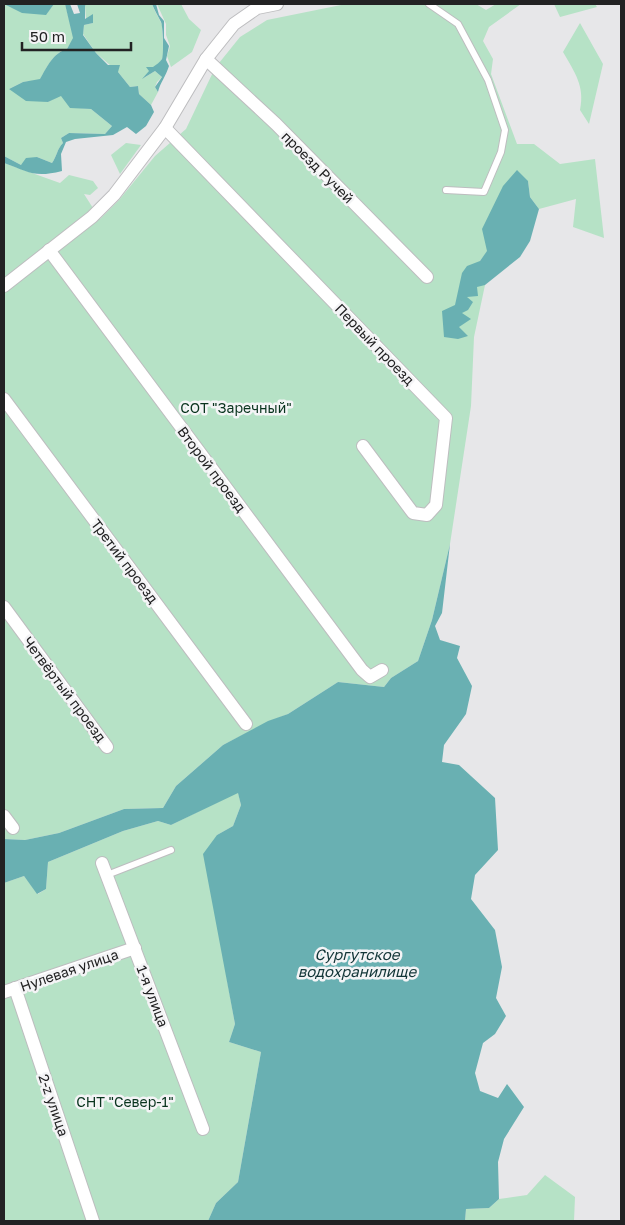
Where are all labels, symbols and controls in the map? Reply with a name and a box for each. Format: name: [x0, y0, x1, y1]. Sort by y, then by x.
scale bar: [22, 20, 131, 52]
text: 50 m: [30, 27, 65, 45]
street label: проезд Ручей: [279, 128, 357, 206]
street label: Первый проезд: [332, 300, 419, 389]
park label: СОТ "Заречный": [180, 399, 292, 416]
street label: Второй проезд: [174, 423, 250, 516]
street label: Третий проезд: [88, 516, 162, 607]
street label: Четвёртый проезд: [20, 633, 110, 745]
street label: Нулевая улица: [18, 945, 120, 995]
water label: Сургутское водохранилище: [298, 945, 418, 980]
street label: 1-я улица: [133, 963, 173, 1029]
street label: 2-z улица: [35, 1072, 73, 1138]
park label: СНТ "Север-1": [76, 1093, 174, 1110]

